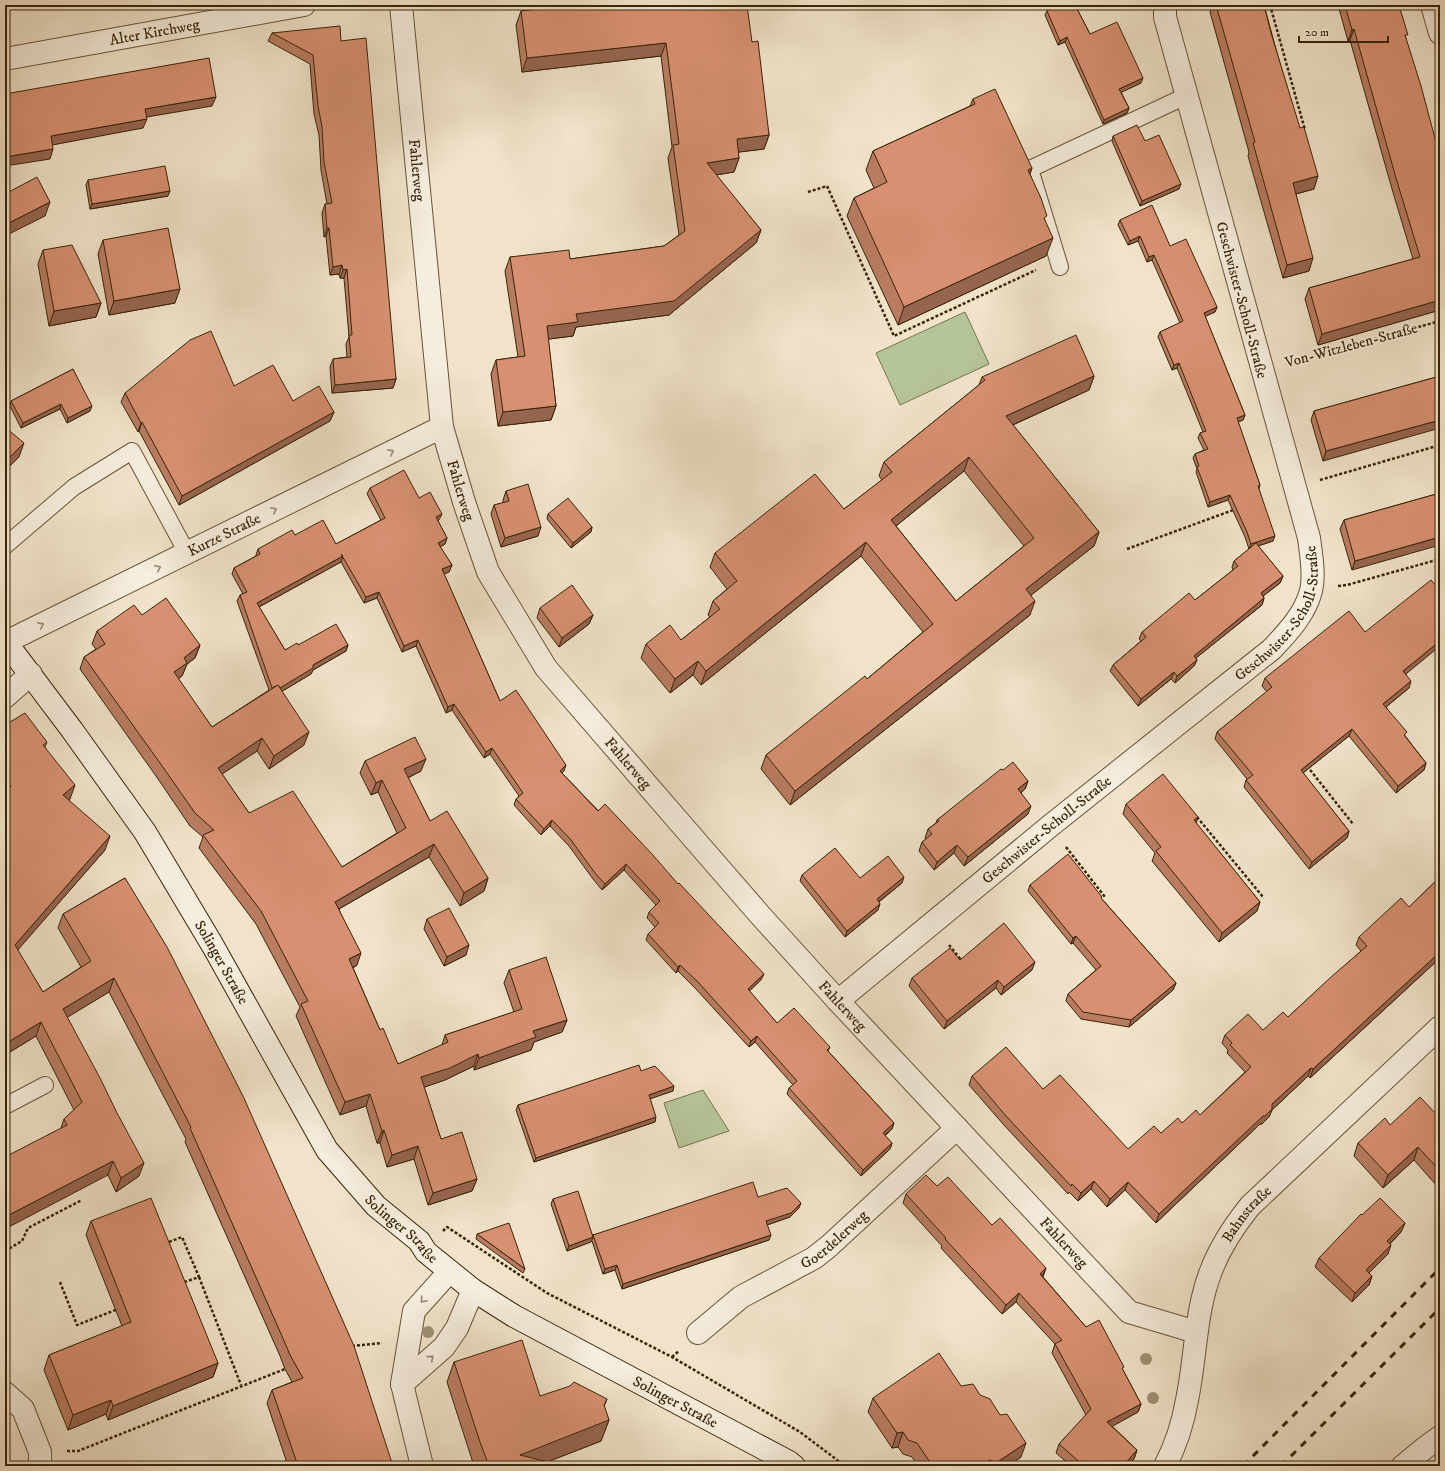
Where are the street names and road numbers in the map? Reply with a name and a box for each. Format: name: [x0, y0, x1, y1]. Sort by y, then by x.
street label: Alter Kirchweg: [108, 15, 202, 50]
street label: Fahlerweg: [404, 138, 429, 203]
street label: Geschwister-Scholl-Straße: [1211, 220, 1272, 381]
street label: Von-Witzleben-Straße: [1282, 319, 1420, 373]
street label: Fahlerweg: [442, 458, 479, 524]
street label: Kurze Straße: [184, 509, 264, 561]
street label: Geschwister-Scholl-Straße: [1231, 544, 1323, 685]
street label: Fahlerweg: [600, 734, 656, 794]
street label: Geschwister-Scholl-Straße: [978, 772, 1116, 888]
street label: Solinger Straße: [190, 917, 253, 1008]
street label: Fahlerweg: [814, 977, 871, 1036]
street label: Bahnstraße: [1218, 1182, 1276, 1246]
street label: Solinger Straße: [360, 1191, 442, 1268]
street label: Goerdelerweg: [797, 1206, 873, 1274]
street label: Fahlerweg: [1035, 1214, 1092, 1273]
street label: Solinger Straße: [629, 1372, 721, 1433]

